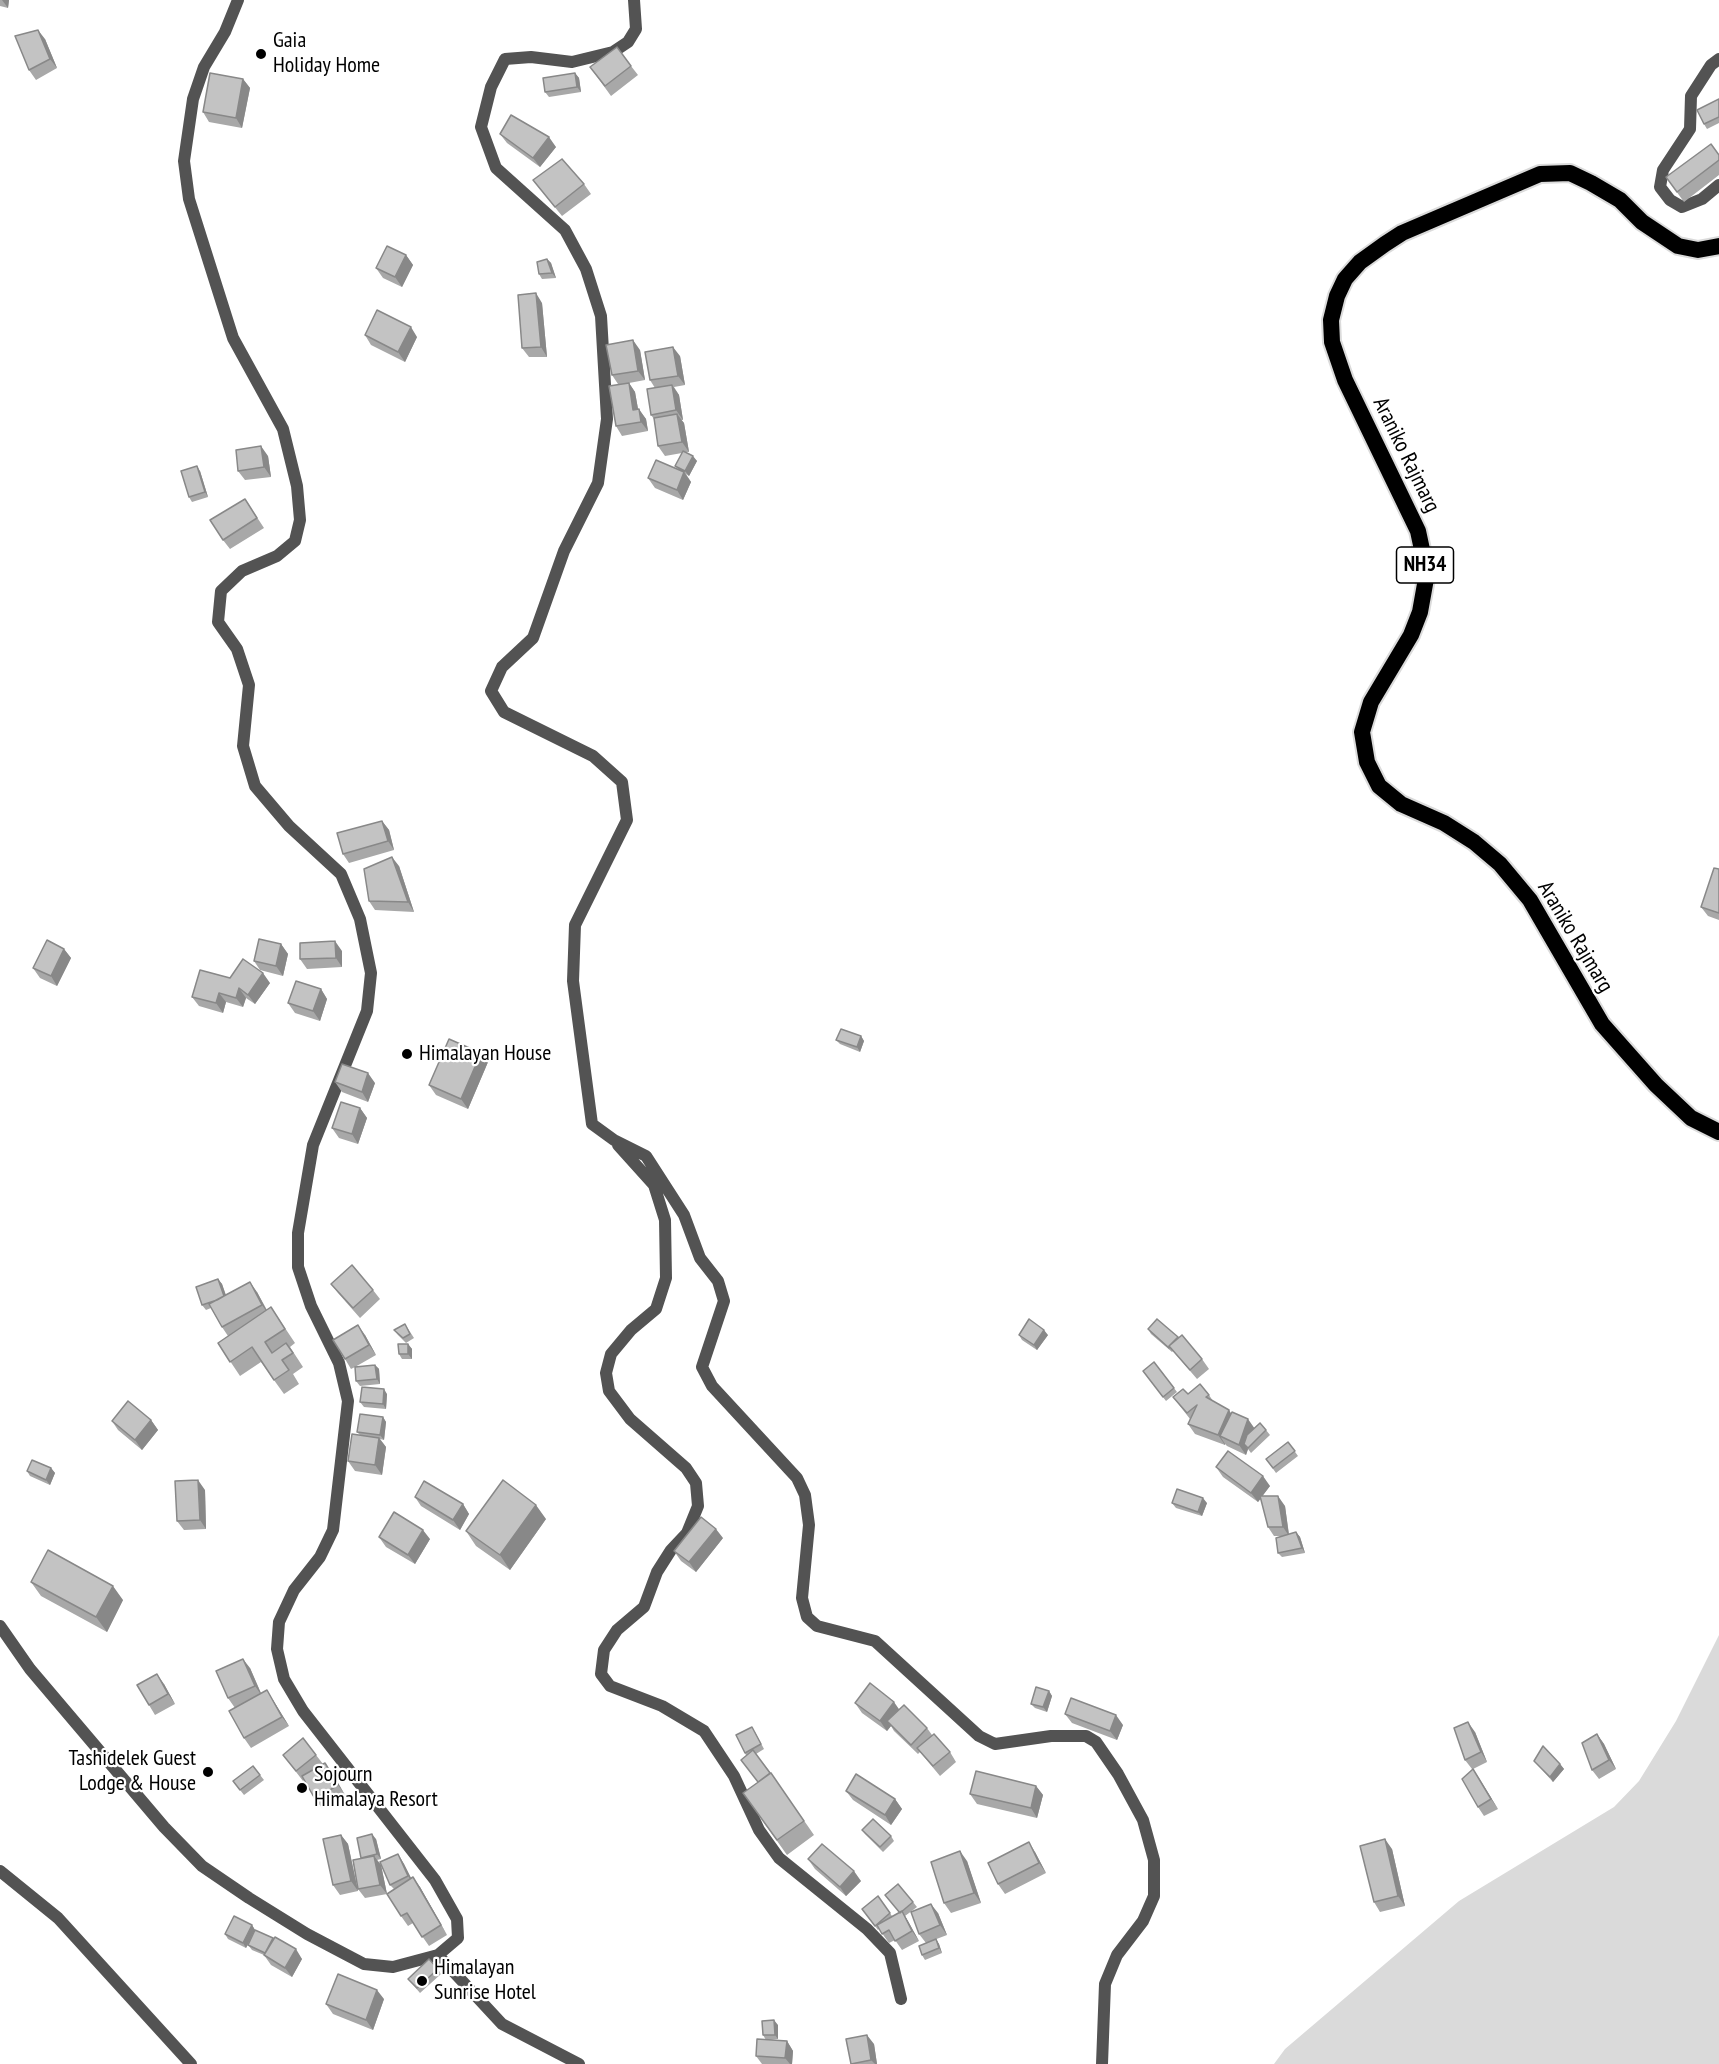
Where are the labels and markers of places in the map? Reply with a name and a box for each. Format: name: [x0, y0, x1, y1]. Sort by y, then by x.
place label: Gaia Holiday Home: [273, 28, 380, 80]
marker: Gaia Holiday Home: [254, 47, 268, 61]
place label: Himalayan House: [419, 1041, 551, 1067]
marker: Himalayan House: [400, 1047, 414, 1061]
place label: Tashidelek Guest Lodge & House: [68, 1746, 196, 1798]
place label: Sojourn Himalaya Resort: [314, 1762, 438, 1814]
marker: Tashidelek Guest Lodge & House: [201, 1765, 215, 1779]
marker: Sojourn Himalaya Resort: [295, 1781, 309, 1795]
place label: Himalayan Sunrise Hotel: [434, 1955, 536, 2006]
marker: Himalayan Sunrise Hotel: [415, 1974, 429, 1988]

